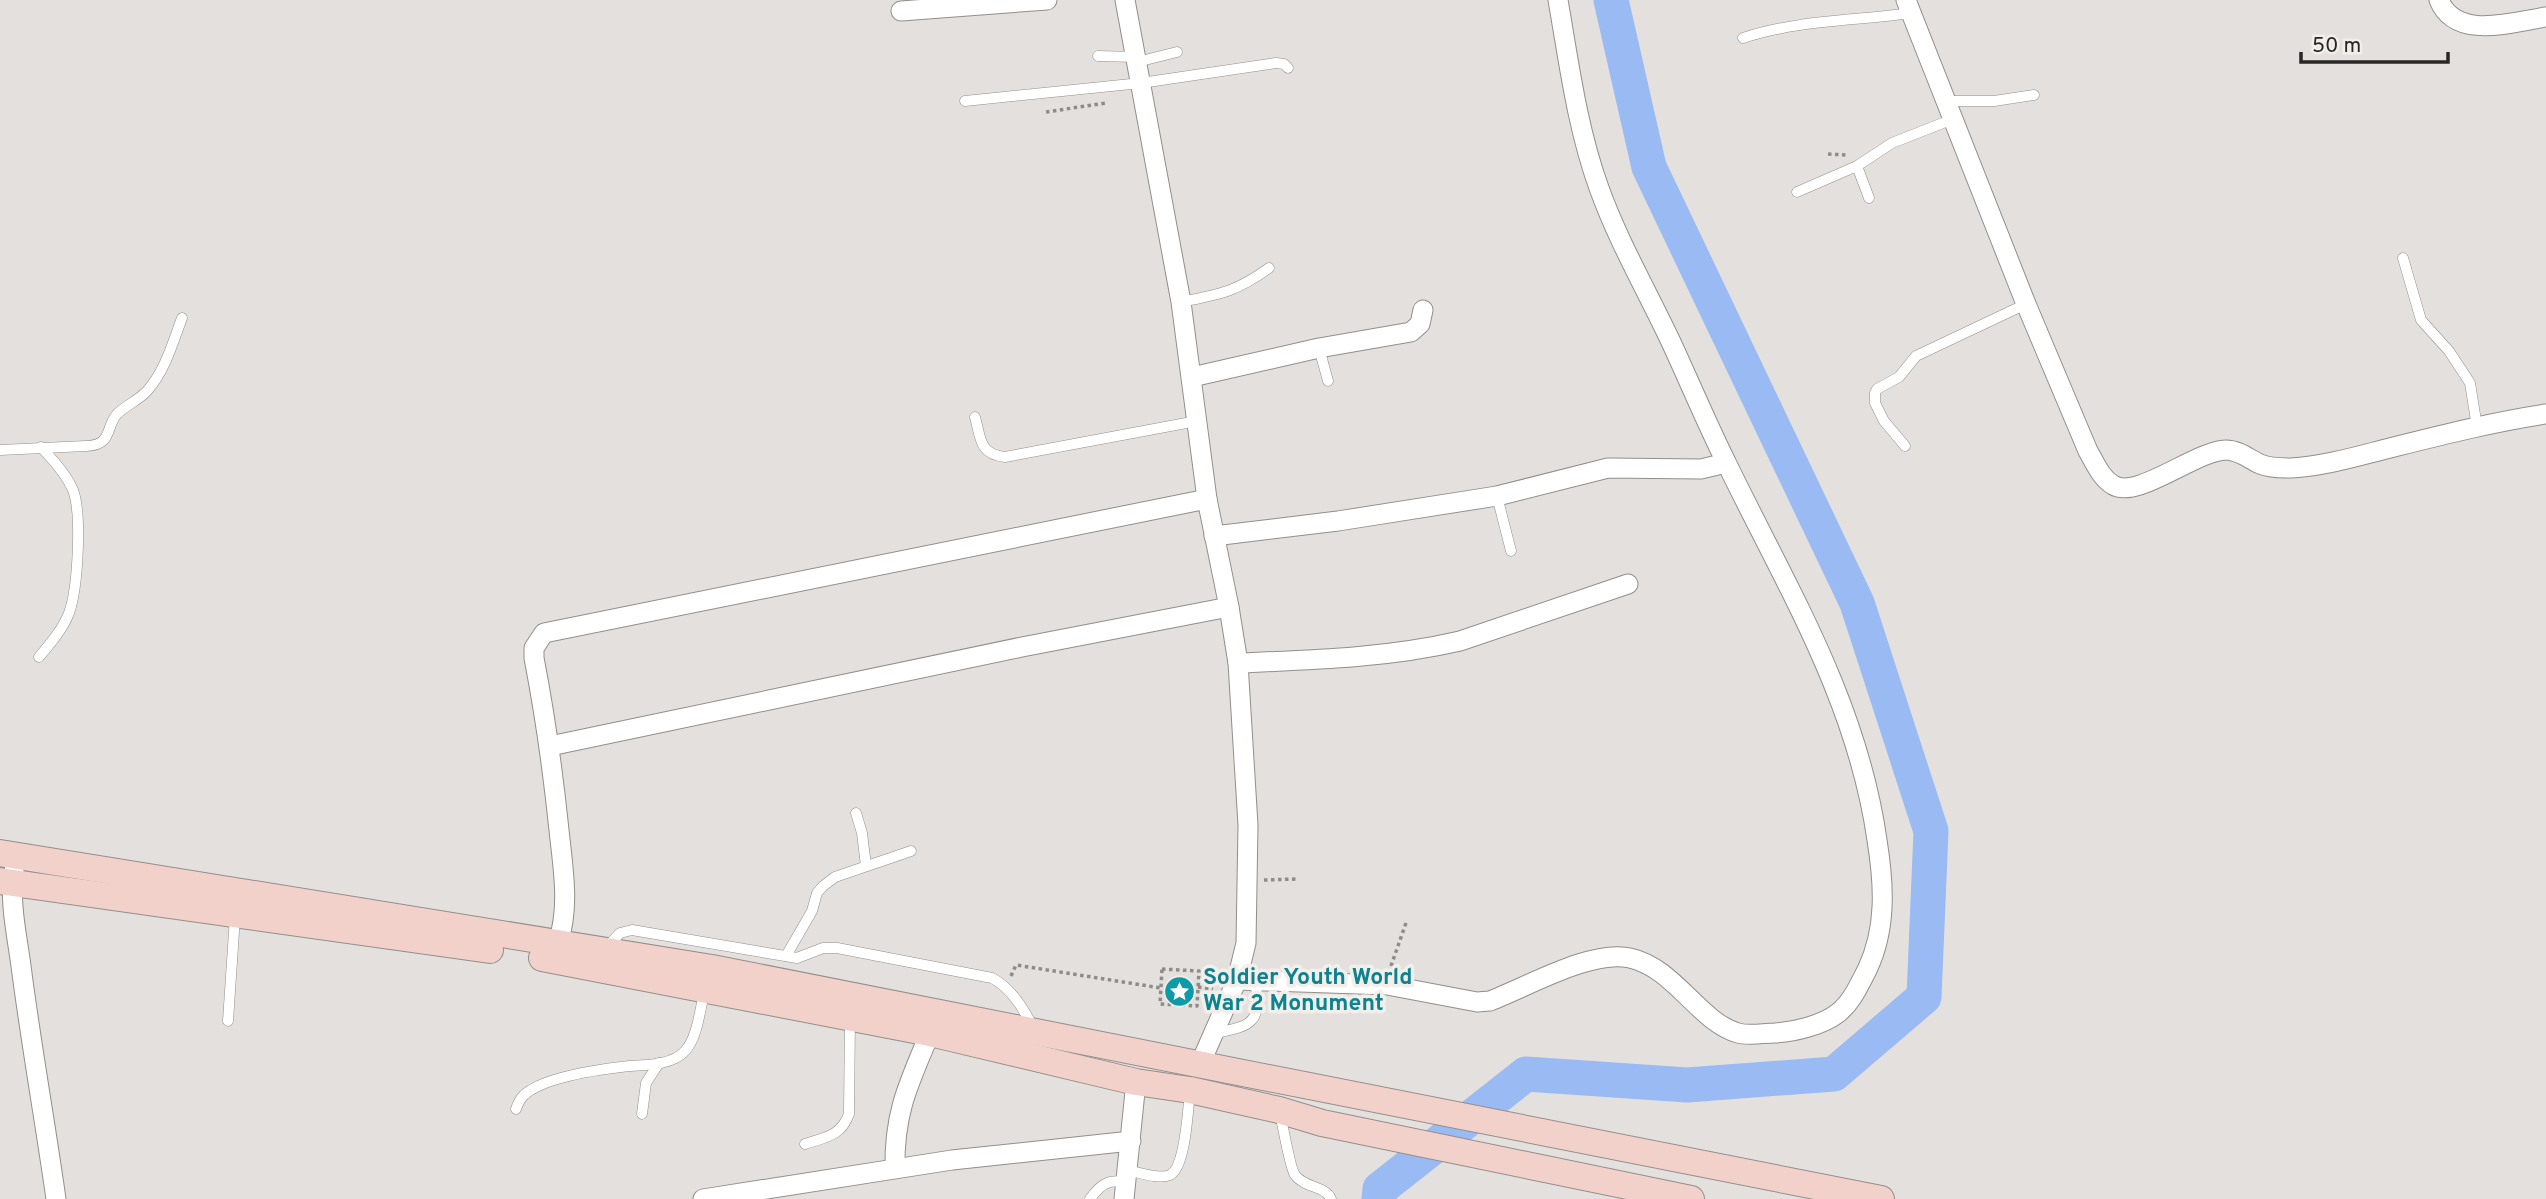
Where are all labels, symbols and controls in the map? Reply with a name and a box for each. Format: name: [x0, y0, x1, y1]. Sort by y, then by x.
scale bar: [2301, 21, 2448, 65]
text: 50 m: [2312, 33, 2361, 60]
place label: Soldier Youth World War 2 Monument: [1203, 964, 1412, 1019]
place icon: Soldier Youth World War 2 Monument: [1163, 974, 1197, 1008]

